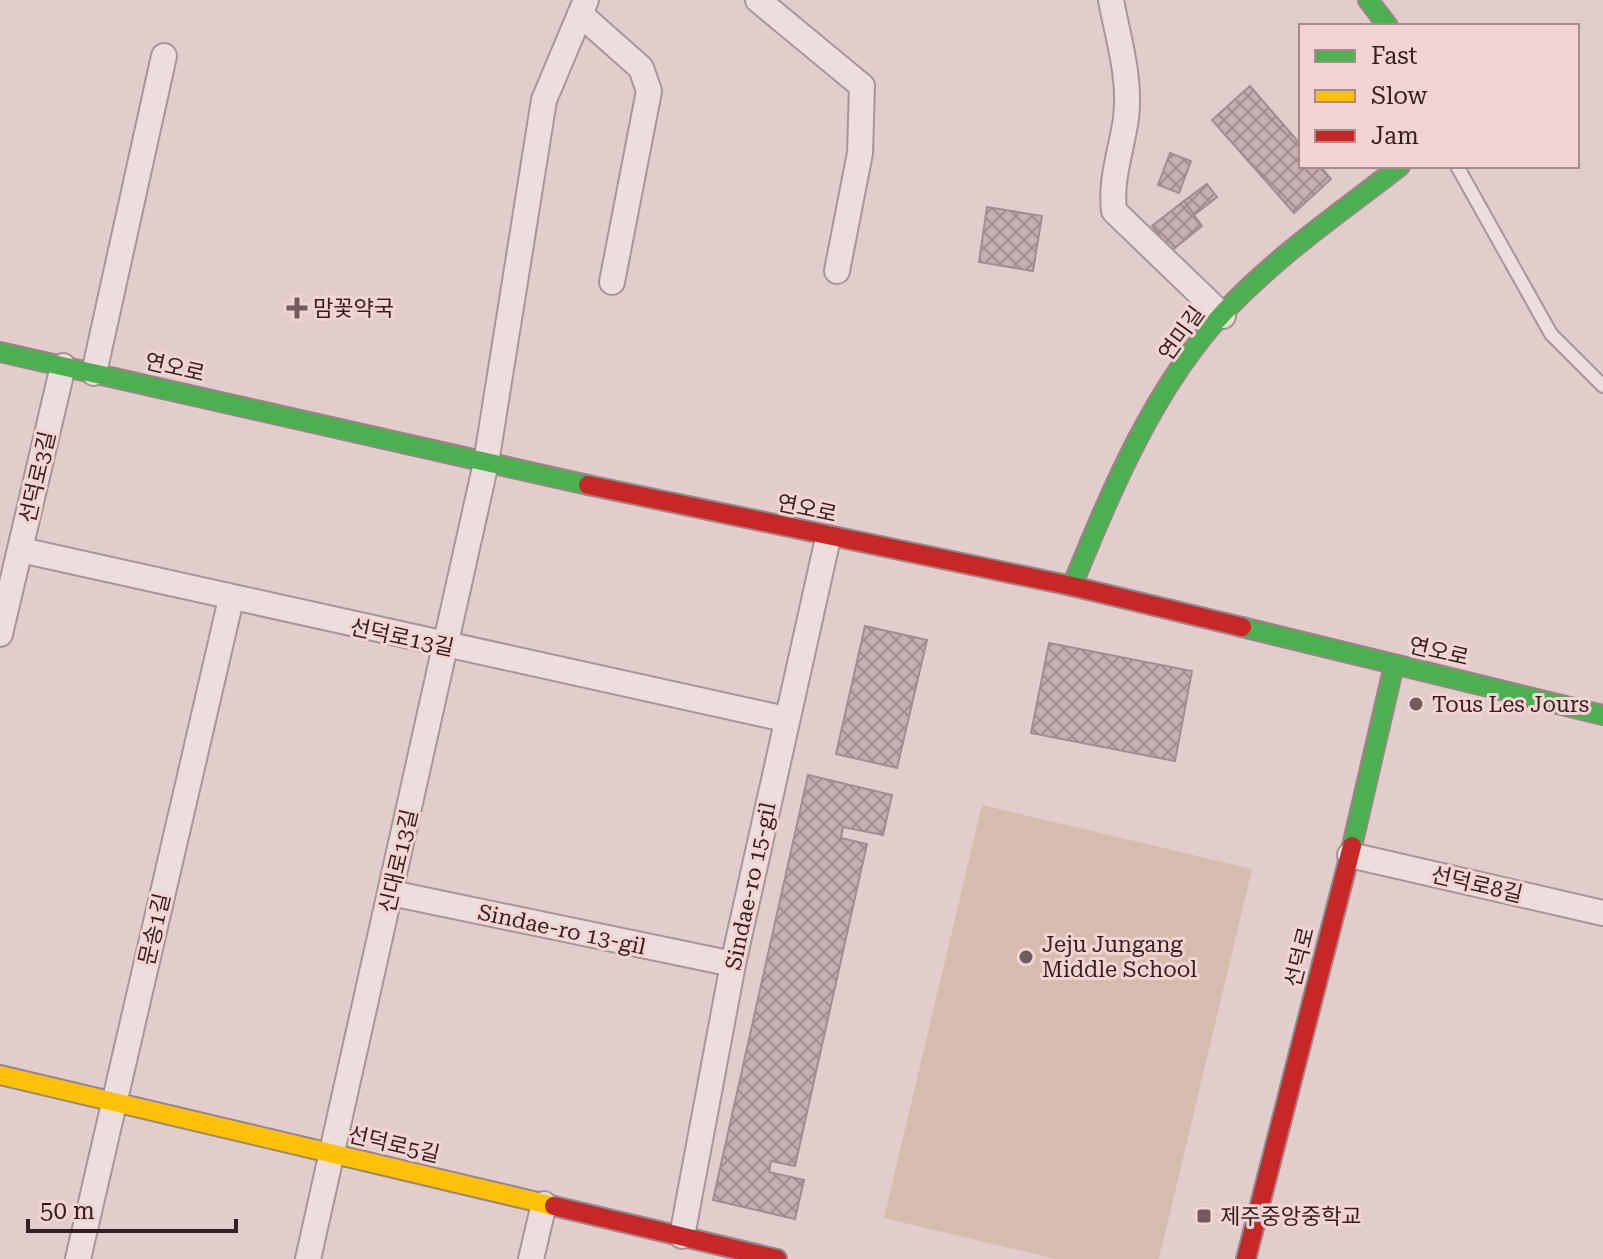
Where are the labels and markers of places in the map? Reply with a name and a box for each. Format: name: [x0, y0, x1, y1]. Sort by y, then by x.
place label: 맘꽃약국: [313, 296, 394, 321]
marker: 맘꽃약국: [288, 299, 306, 317]
place label: Tous Les Jours: [1432, 692, 1589, 717]
marker: Tous Les Jours: [1407, 695, 1425, 713]
place label: Jeju Jungang Middle School: [1042, 932, 1197, 982]
marker: Jeju Jungang Middle School: [1017, 948, 1035, 966]
place label: 제주중앙중학교: [1220, 1204, 1362, 1229]
marker: 제주중앙중학교: [1195, 1207, 1213, 1225]

